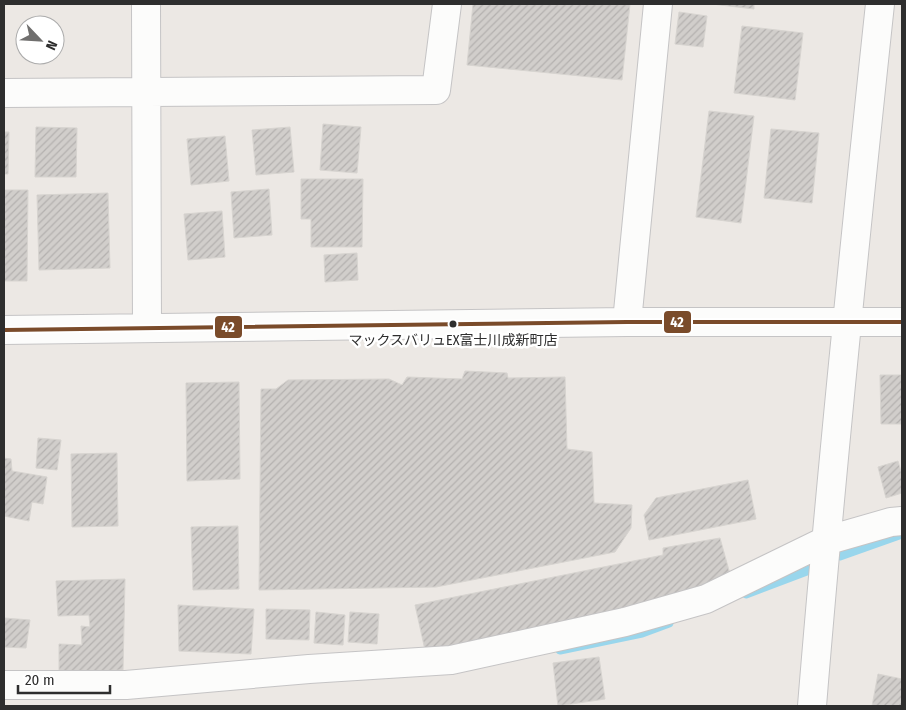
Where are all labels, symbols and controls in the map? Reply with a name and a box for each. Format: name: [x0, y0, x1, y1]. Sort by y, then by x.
north arrow: [15, 15, 65, 65]
text: N: [42, 38, 61, 53]
line badge: 42: [663, 310, 692, 334]
text: 42: [670, 314, 684, 331]
line badge: 42: [214, 315, 243, 339]
text: 42: [221, 319, 235, 336]
marker: マックスバリュEX富士川成新町店: [448, 319, 458, 329]
place label: マックスバリュEX富士川成新町店: [349, 332, 557, 349]
scale bar: [18, 662, 110, 694]
text: 20 m: [25, 671, 55, 689]

